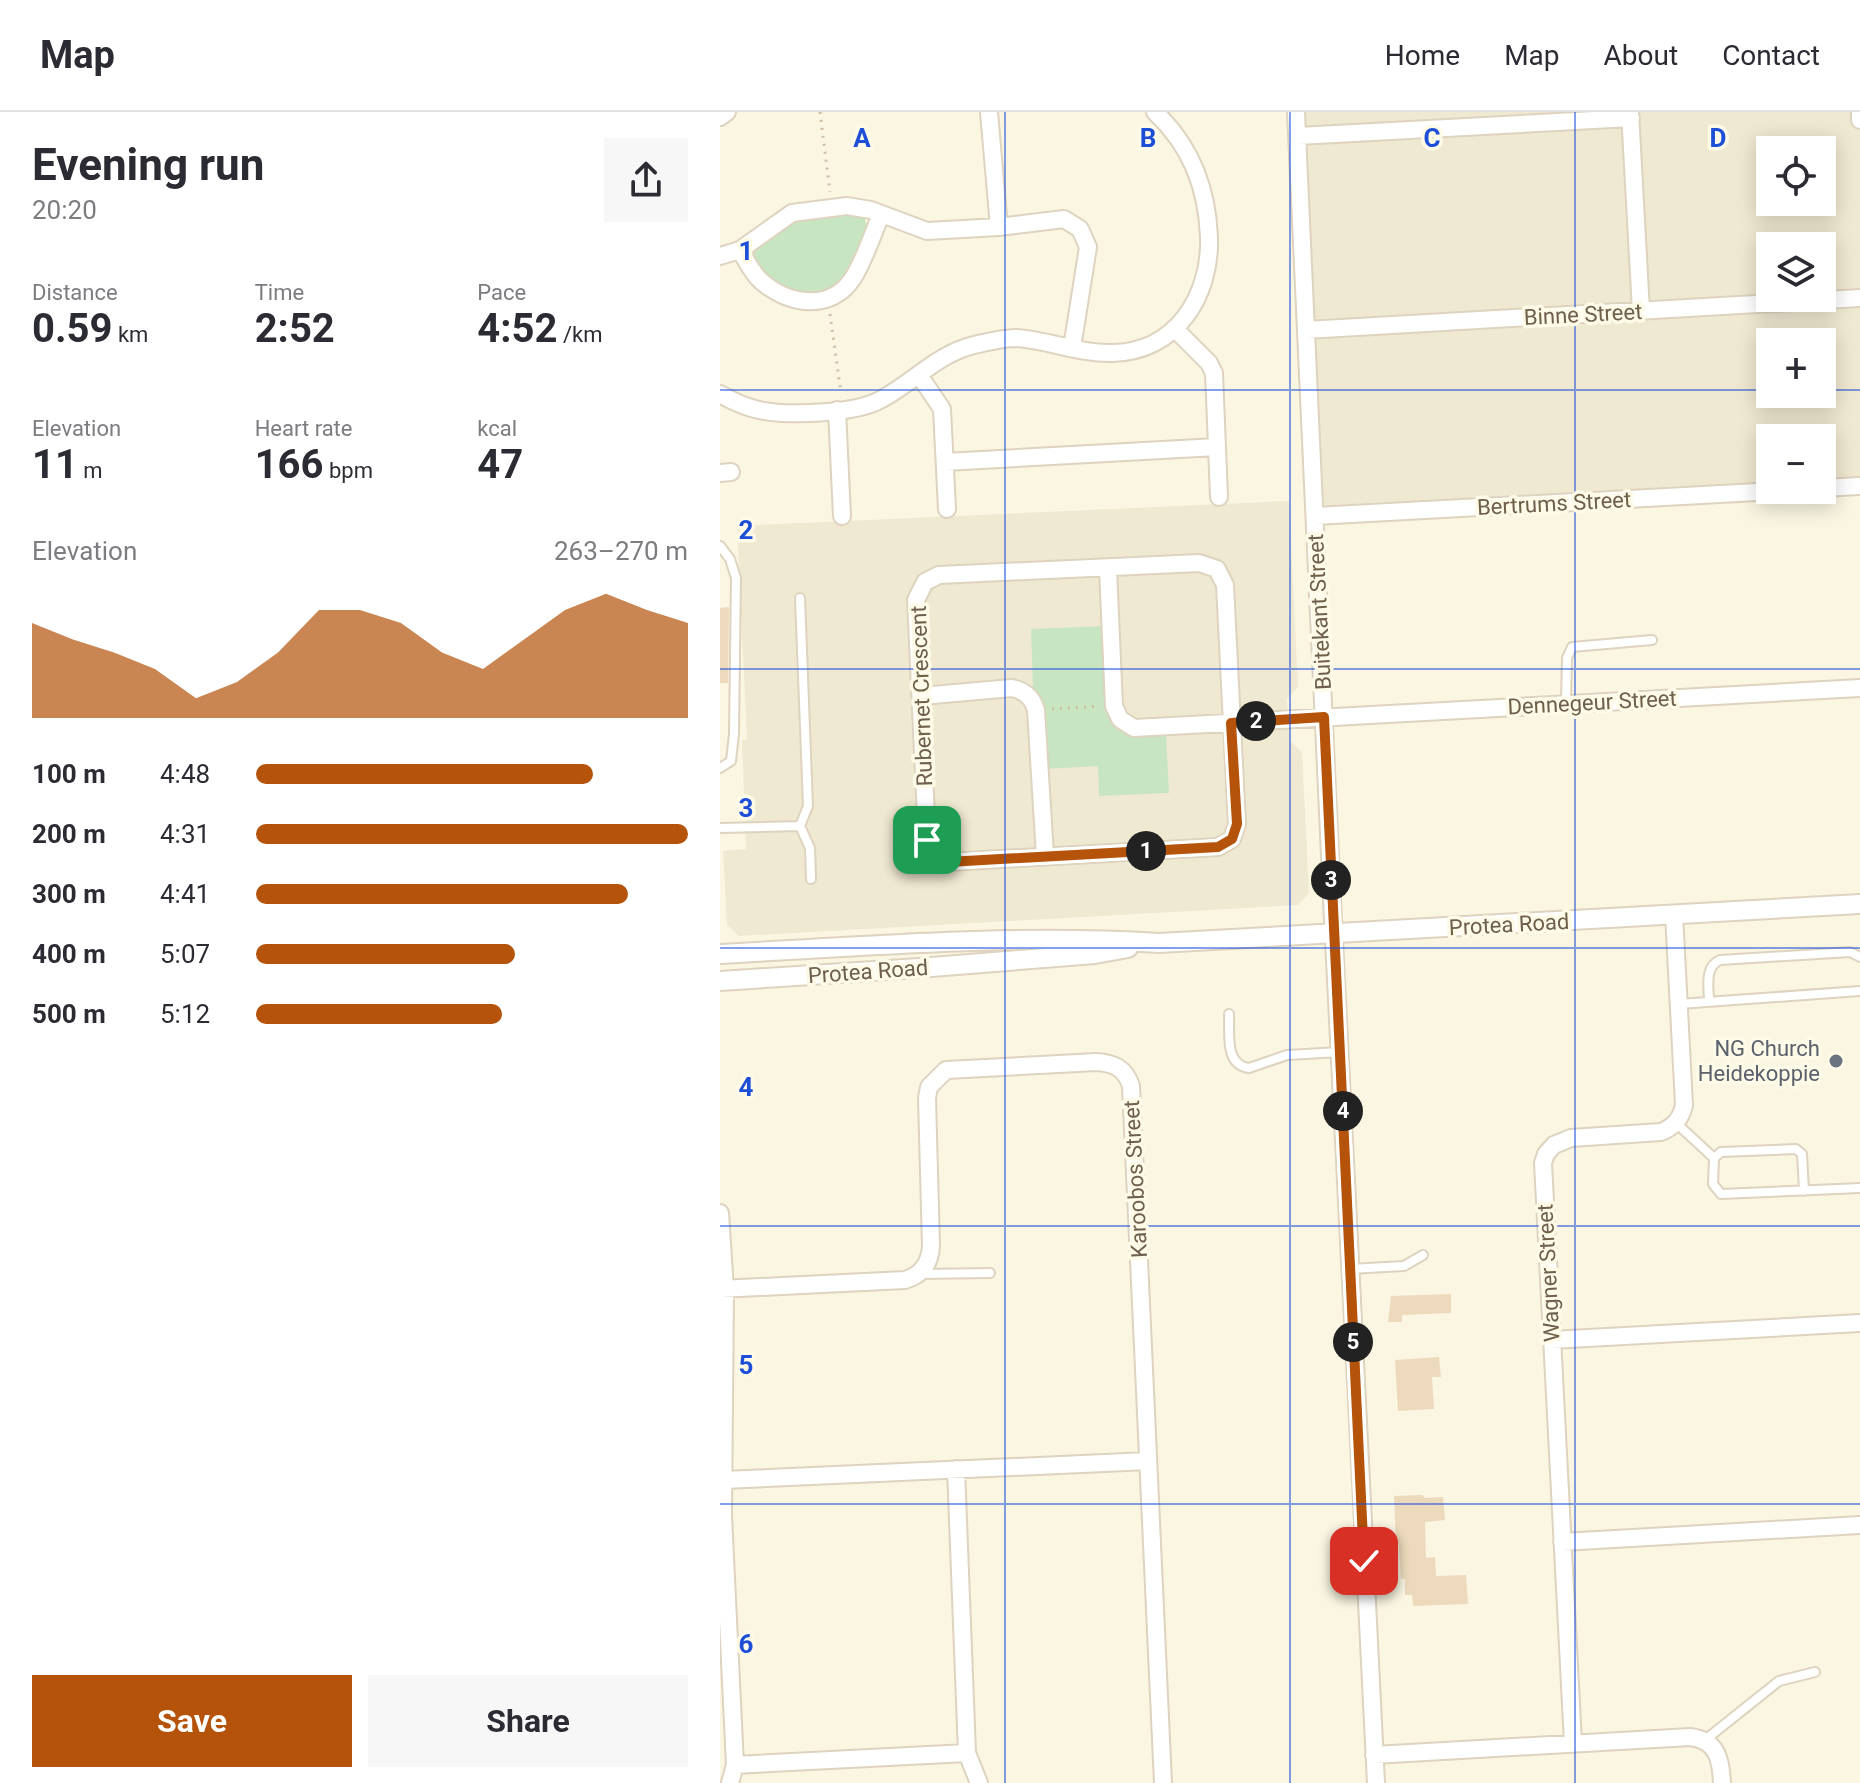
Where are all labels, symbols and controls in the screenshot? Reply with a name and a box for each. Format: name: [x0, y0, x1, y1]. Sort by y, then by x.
text: Map: [40, 33, 115, 77]
text: Home: [1385, 39, 1460, 72]
text: Map: [1504, 39, 1560, 72]
text: About: [1604, 39, 1678, 72]
text: Contact: [1722, 39, 1820, 72]
text: A: [853, 123, 871, 153]
text: B: [1140, 123, 1156, 153]
text: C: [1423, 123, 1441, 153]
text: D: [1710, 123, 1726, 153]
map controls: [1756, 136, 1836, 504]
button: locate: [1756, 136, 1836, 216]
button: share: [604, 138, 688, 222]
text: Evening run: [32, 139, 264, 191]
text: 20:20: [32, 195, 97, 225]
button: layers: [1756, 232, 1836, 312]
text: 1: [739, 236, 753, 266]
text: Distance: [32, 280, 118, 305]
text: Time: [255, 280, 304, 305]
text: Pace: [477, 280, 526, 305]
street label: Binne Street: [1523, 299, 1643, 330]
text: 0.59: [32, 305, 112, 352]
text: 2:52: [255, 305, 335, 352]
text: 4:52: [477, 305, 557, 352]
text: km: [112, 322, 148, 347]
text: /km: [557, 322, 602, 347]
button: +: [1756, 328, 1836, 408]
text: Elevation: [32, 416, 121, 441]
text: Heart rate: [255, 416, 353, 441]
text: kcal: [477, 416, 517, 441]
button: −: [1756, 424, 1836, 504]
text: 11: [32, 441, 78, 488]
text: 166: [255, 441, 324, 488]
text: 47: [477, 441, 523, 488]
text: m: [78, 458, 103, 483]
text: bpm: [324, 458, 373, 483]
street label: Bertrums Street: [1476, 487, 1632, 520]
text: 2: [739, 515, 753, 545]
street label: Buitekant Street: [1303, 533, 1336, 691]
text: Elevation: [32, 536, 137, 566]
text: 263–270 m: [554, 536, 688, 566]
street label: Rubernet Crescent: [906, 605, 937, 787]
street label: Dennegeur Street: [1507, 686, 1677, 719]
pin: 2: [1236, 701, 1276, 741]
text: 2: [1250, 708, 1262, 733]
text: 100 m: [32, 759, 106, 789]
text: 4:48: [160, 759, 210, 789]
text: 3: [739, 793, 753, 823]
pin: [893, 806, 961, 874]
icon: arrive: [905, 818, 949, 862]
text: 200 m: [32, 819, 106, 849]
text: 4:31: [160, 819, 210, 849]
pin: 1: [1126, 831, 1166, 871]
text: 1: [1140, 838, 1152, 863]
pin: 3: [1311, 860, 1351, 900]
text: 3: [1325, 867, 1337, 892]
text: 300 m: [32, 879, 106, 909]
text: 4:41: [160, 879, 210, 909]
street label: Protea Road: [1448, 909, 1570, 940]
text: 400 m: [32, 939, 106, 969]
text: 5:07: [160, 939, 210, 969]
street label: Protea Road: [807, 955, 929, 988]
text: 500 m: [32, 999, 106, 1029]
text: 5:12: [160, 999, 210, 1029]
place label: NG Church Heidekoppie: [1698, 1036, 1820, 1086]
marker: NG Church Heidekoppie: [1827, 1052, 1845, 1070]
text: 4: [739, 1072, 754, 1102]
pin: 4: [1323, 1091, 1363, 1131]
text: 4: [1337, 1098, 1349, 1123]
street label: Karoobos Street: [1119, 1099, 1152, 1258]
street label: Wagner Street: [1532, 1203, 1565, 1343]
pin: 5: [1333, 1322, 1373, 1362]
text: 5: [1347, 1329, 1359, 1354]
text: 5: [739, 1350, 753, 1380]
pin: [1330, 1527, 1398, 1595]
icon: check: [1342, 1539, 1386, 1583]
text: 6: [739, 1629, 754, 1659]
button: Save: [32, 1675, 352, 1767]
button: Share: [368, 1675, 688, 1767]

